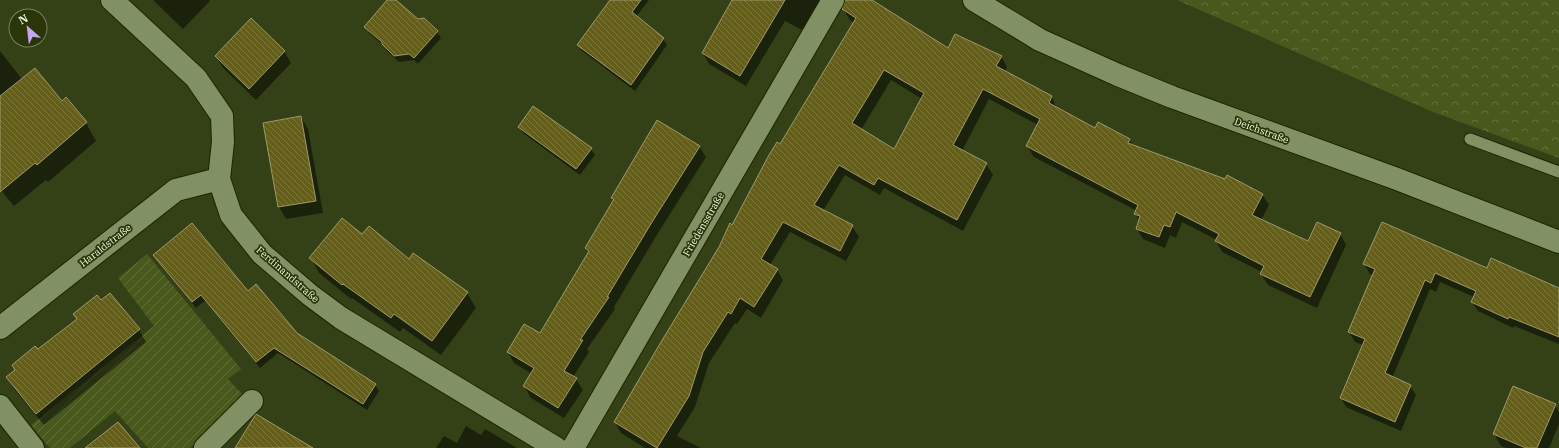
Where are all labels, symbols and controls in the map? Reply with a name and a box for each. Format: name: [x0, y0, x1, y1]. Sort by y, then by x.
north arrow: [8, 8, 48, 48]
text: N: [16, 11, 31, 27]
street label: Deichstraße: [1233, 115, 1291, 146]
street label: Friedensstraße: [680, 190, 727, 259]
street label: Haraldstraße: [77, 221, 134, 270]
street label: Ferdinandstraße: [254, 243, 322, 305]

